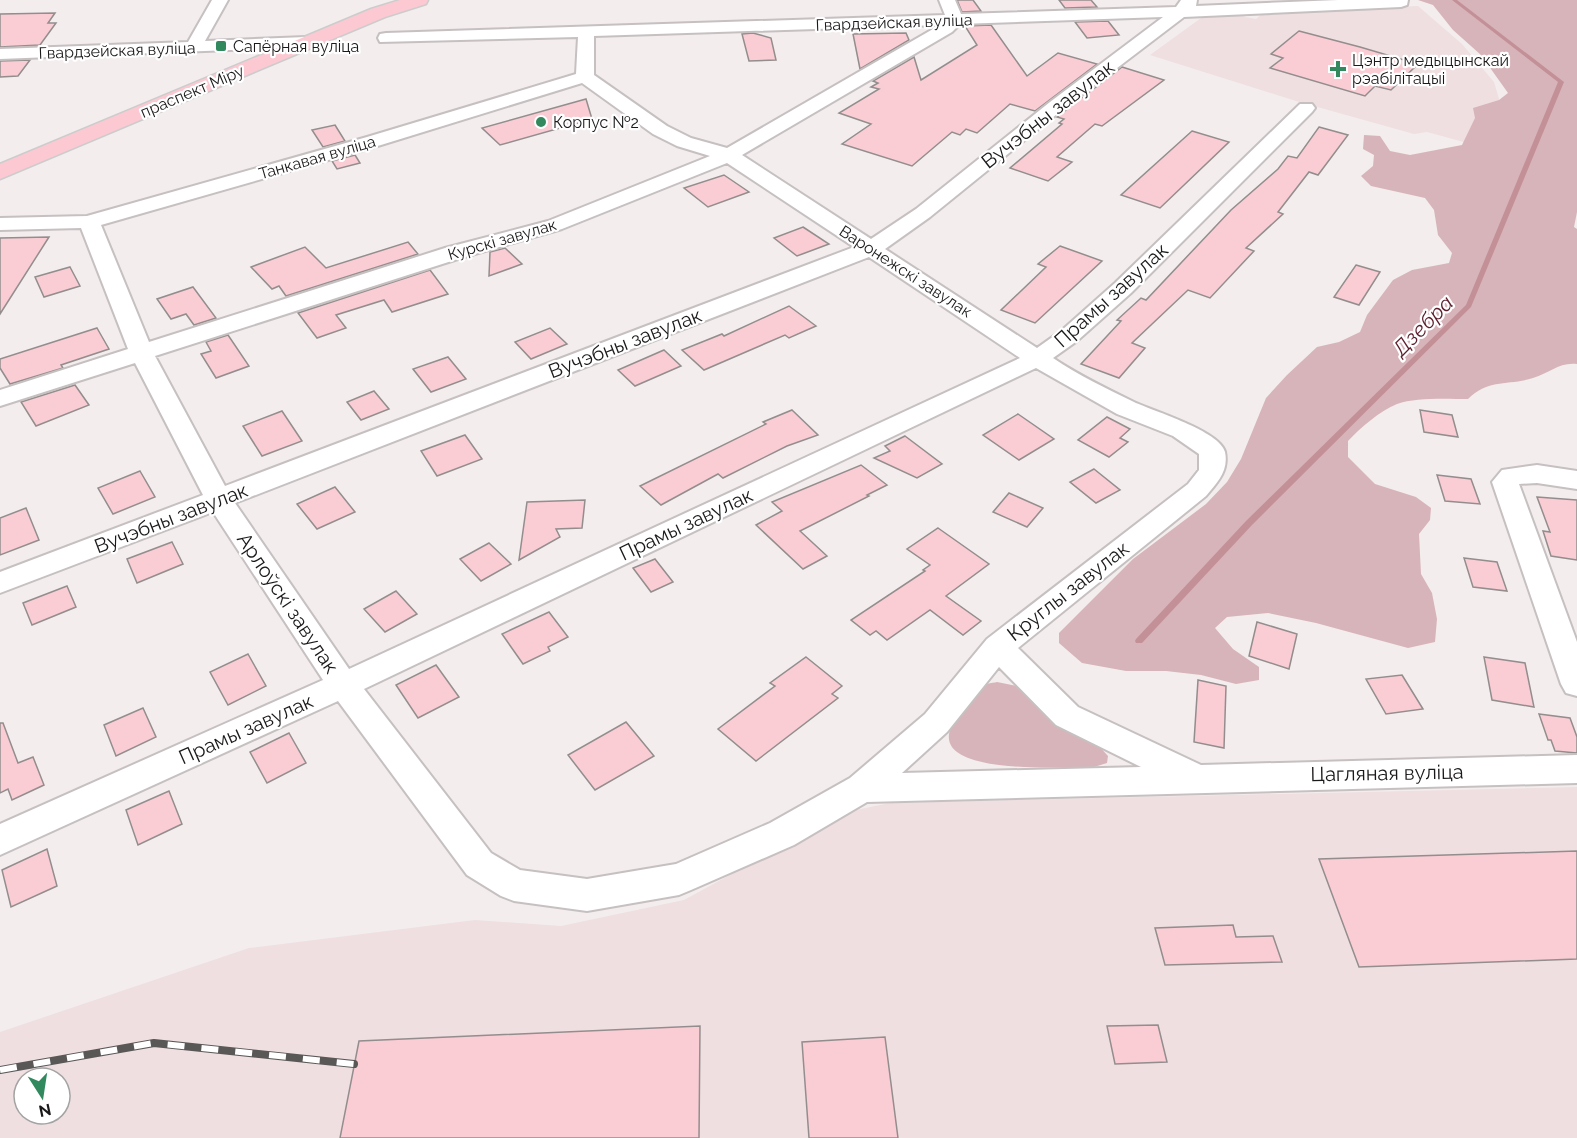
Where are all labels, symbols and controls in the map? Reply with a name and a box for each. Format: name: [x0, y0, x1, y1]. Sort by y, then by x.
street label: Гвардзейская вуліца: [815, 10, 973, 35]
place label: Сапёрная вуліца: [233, 37, 359, 56]
street label: Гвардзейская вуліца: [38, 38, 196, 63]
marker: Сапёрная вуліца: [214, 39, 228, 53]
place label: Цэнтр медыцынскай рэабілітацыі: [1352, 51, 1509, 88]
street label: Вучэбны завулак: [977, 55, 1119, 173]
marker: Цэнтр медыцынскай рэабілітацыі: [1329, 60, 1347, 78]
street label: праспект Міру: [138, 61, 247, 122]
place label: Корпус №2: [553, 113, 639, 132]
marker: Корпус №2: [534, 115, 548, 129]
street label: Танкавая вуліца: [257, 132, 378, 183]
street label: Курскі завулак: [446, 215, 559, 264]
street label: Варонежскі завулак: [836, 221, 976, 321]
street label: Прамы завулак: [1049, 238, 1173, 352]
water label: Дзебра: [1386, 290, 1458, 362]
street label: Вучэбны завулак: [545, 303, 705, 383]
street label: Вучэбны завулак: [91, 478, 251, 558]
street label: Прамы завулак: [615, 483, 757, 565]
street label: Арлоўскі завулак: [232, 528, 344, 678]
street label: Круглы завулак: [1002, 536, 1134, 646]
street label: Прамы завулак: [175, 689, 317, 769]
street label: Цагляная вуліца: [1310, 760, 1464, 786]
north arrow: [12, 1066, 72, 1126]
text: N: [37, 1100, 53, 1121]

